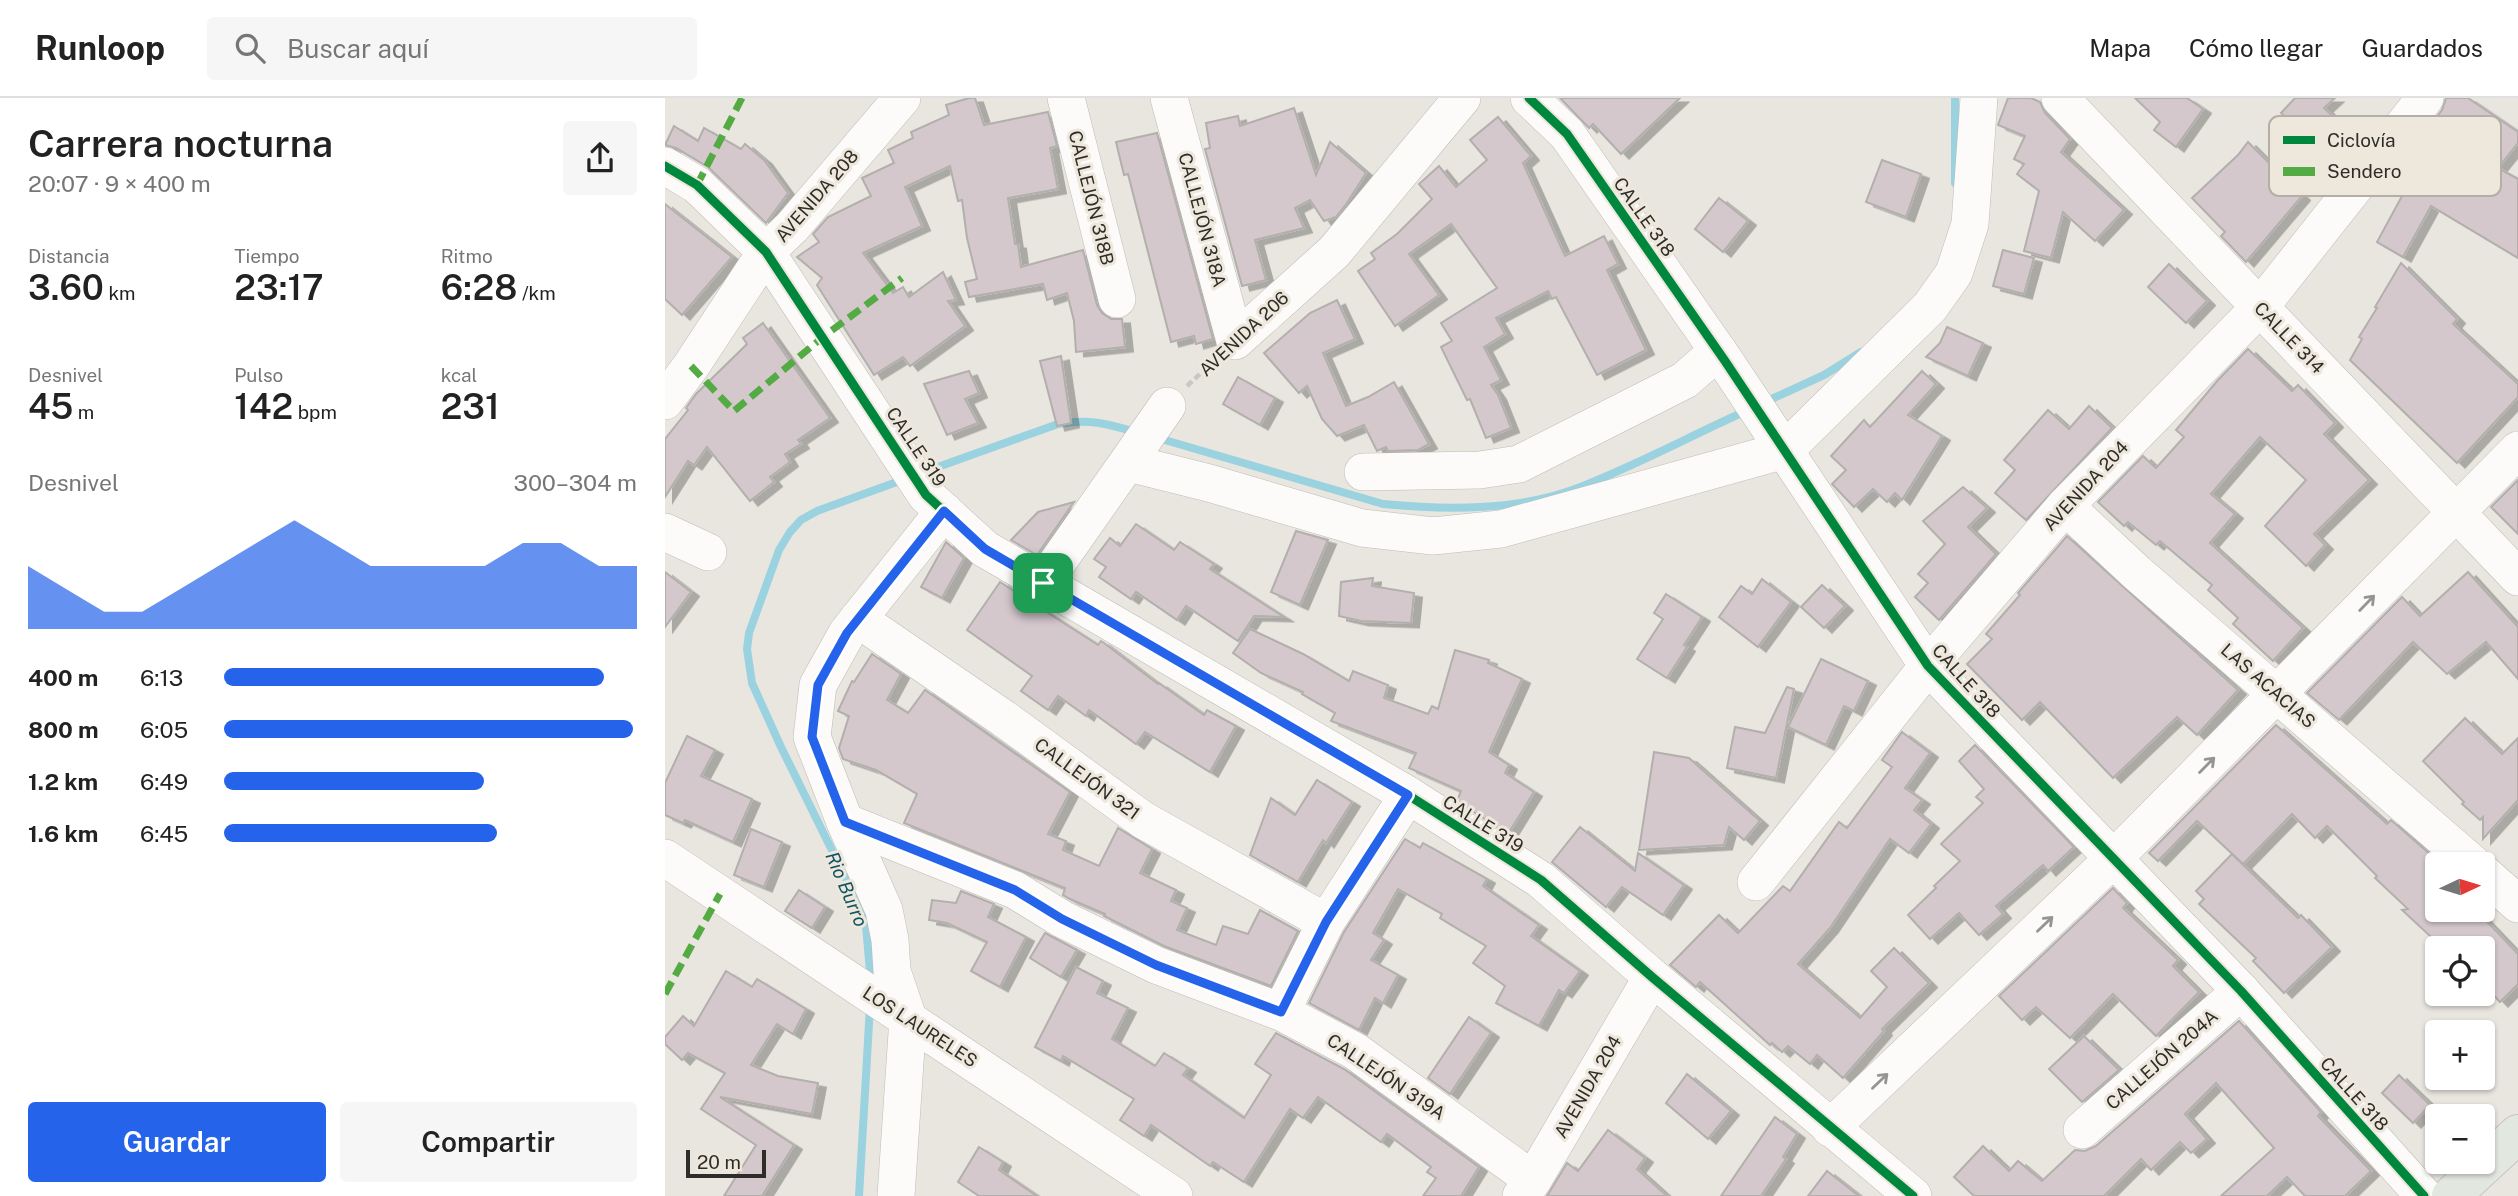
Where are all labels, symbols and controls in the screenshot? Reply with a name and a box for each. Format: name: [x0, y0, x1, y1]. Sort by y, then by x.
search box: [207, 17, 697, 80]
text: Runloop: [35, 29, 165, 67]
icon: search: [231, 29, 269, 67]
text: Buscar aquí: [287, 33, 429, 64]
text: Mapa: [2089, 34, 2151, 62]
text: Cómo llegar: [2189, 34, 2323, 62]
text: Guardados: [2361, 34, 2483, 62]
legend: [2269, 116, 2501, 196]
text: Carrera nocturna: [28, 121, 333, 166]
button: share: [563, 121, 637, 195]
street label: CALLEJÓN 318B: [1065, 128, 1119, 267]
text: Ciclovía: [2327, 129, 2396, 151]
street label: AVENIDA 208: [771, 145, 862, 246]
street label: CALLEJÓN 318A: [1174, 150, 1232, 290]
text: Sendero: [2327, 160, 2402, 182]
text: 20:07 · 9 × 400 m: [28, 170, 211, 197]
street label: CALLE 318: [1610, 173, 1679, 260]
text: Distancia: [28, 245, 110, 267]
text: Tiempo: [234, 245, 300, 267]
text: Ritmo: [441, 245, 493, 267]
text: 3.60: [28, 267, 104, 308]
text: 23:17: [234, 267, 324, 308]
text: 6:28: [441, 267, 517, 308]
text: km: [104, 282, 136, 304]
text: /km: [517, 282, 556, 304]
street label: AVENIDA 206: [1195, 287, 1293, 380]
street label: CALLE 314: [2250, 298, 2329, 378]
text: Desnivel: [28, 364, 103, 386]
text: Pulso: [234, 364, 283, 386]
text: kcal: [441, 364, 477, 386]
text: 45: [28, 386, 73, 427]
text: 142: [234, 386, 293, 427]
text: 231: [441, 386, 500, 427]
text: m: [73, 401, 94, 423]
text: bpm: [293, 401, 337, 423]
street label: CALLE 319: [882, 403, 951, 490]
street label: AVENIDA 204: [2039, 436, 2133, 535]
text: Desnivel: [28, 469, 119, 496]
text: 300–304 m: [514, 469, 637, 496]
pin: [1013, 553, 1073, 613]
icon: arrive: [1024, 564, 1062, 602]
one-way arrow: [2359, 595, 2376, 612]
street label: LAS ACACIAS: [2217, 639, 2320, 732]
street label: CALLE 318: [1928, 640, 2005, 722]
text: 400 m: [28, 664, 98, 691]
text: 6:13: [140, 664, 183, 691]
text: 800 m: [28, 716, 99, 743]
text: 6:05: [140, 716, 188, 743]
street label: CALLEJÓN 321: [1031, 733, 1145, 824]
one-way arrow: [2199, 757, 2216, 774]
text: 1.2 km: [28, 768, 98, 795]
text: 6:49: [140, 768, 188, 795]
street label: CALLE 319: [1439, 791, 1527, 857]
text: 1.6 km: [28, 820, 98, 847]
text: 6:45: [140, 820, 188, 847]
water label: Rio Burro: [821, 848, 873, 930]
north arrow: [2425, 852, 2495, 922]
map controls: [2425, 852, 2495, 1174]
one-way arrow: [2036, 916, 2053, 933]
button: locate: [2425, 936, 2495, 1006]
street label: LOS LAURELES: [859, 982, 981, 1071]
street label: CALLEJÓN 204A: [2101, 1004, 2222, 1114]
button: +: [2425, 1020, 2495, 1090]
street label: CALLEJÓN 319A: [1323, 1028, 1450, 1124]
street label: AVENIDA 204: [1550, 1032, 1625, 1142]
street label: CALLE 318: [2316, 1053, 2393, 1135]
one-way arrow: [1871, 1072, 1888, 1089]
button: Guardar: [28, 1102, 326, 1182]
button: Compartir: [340, 1102, 637, 1182]
button: −: [2425, 1104, 2495, 1174]
scale bar: [686, 1147, 767, 1179]
text: 20 m: [697, 1151, 741, 1173]

